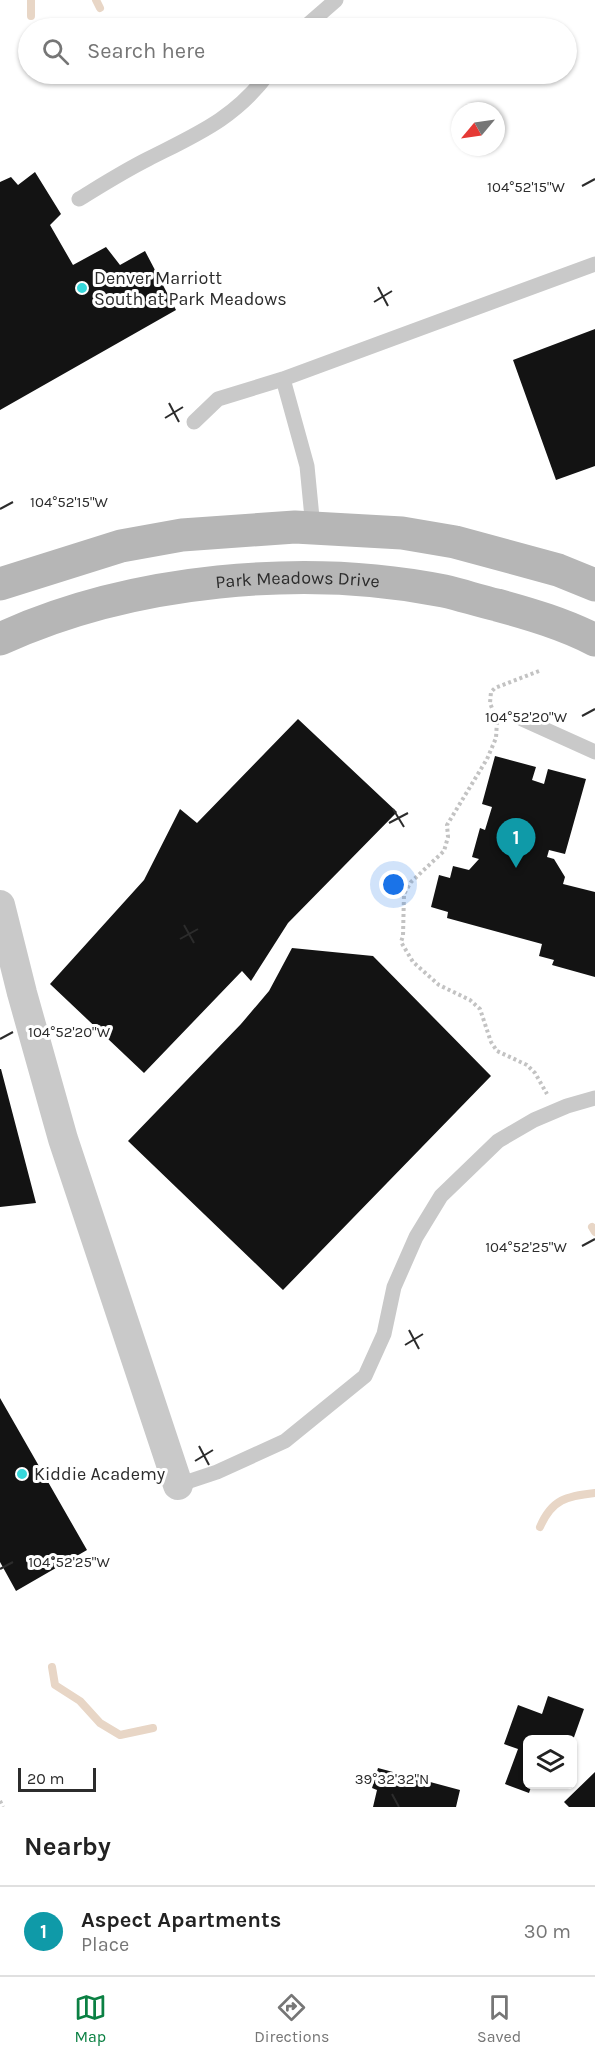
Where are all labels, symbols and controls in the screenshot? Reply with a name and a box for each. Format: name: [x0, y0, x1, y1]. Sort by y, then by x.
search box: [18, 18, 577, 84]
icon: search: [39, 35, 72, 68]
text: Search here: [87, 38, 205, 64]
north arrow: [451, 102, 505, 156]
text: 104°52'15"W: [487, 178, 566, 196]
place label: Denver Marriott South at Park Meadows: [94, 267, 287, 310]
marker: Denver Marriott South at Park Meadows: [75, 281, 89, 295]
text: 104°52'15"W: [30, 493, 109, 511]
street label: Park Meadows Drive: [214, 567, 381, 593]
text: 104°52'20"W: [485, 708, 568, 726]
pin: 1: [496, 818, 536, 868]
your location: [379, 870, 408, 899]
text: 104°52'20"W: [28, 1023, 111, 1041]
text: 104°52'25"W: [485, 1238, 567, 1256]
place label: Kiddie Academy: [34, 1463, 166, 1485]
marker: Kiddie Academy: [15, 1467, 29, 1481]
text: 104°52'25"W: [28, 1553, 110, 1571]
map controls: [523, 1735, 577, 1789]
button: layers: [523, 1735, 577, 1789]
scale bar: [18, 1765, 96, 1792]
text: 20 m: [27, 1769, 65, 1788]
text: 39°32'32"N: [355, 1770, 429, 1788]
text: Nearby: [24, 1831, 111, 1862]
text: Aspect Apartments: [81, 1907, 281, 1933]
text: 1: [40, 1920, 47, 1943]
text: 30 m: [524, 1920, 571, 1943]
text: Place: [81, 1933, 129, 1956]
tab: Map: [74, 1991, 107, 2046]
tab: Directions: [254, 1991, 329, 2046]
tab: Saved: [477, 1991, 521, 2046]

